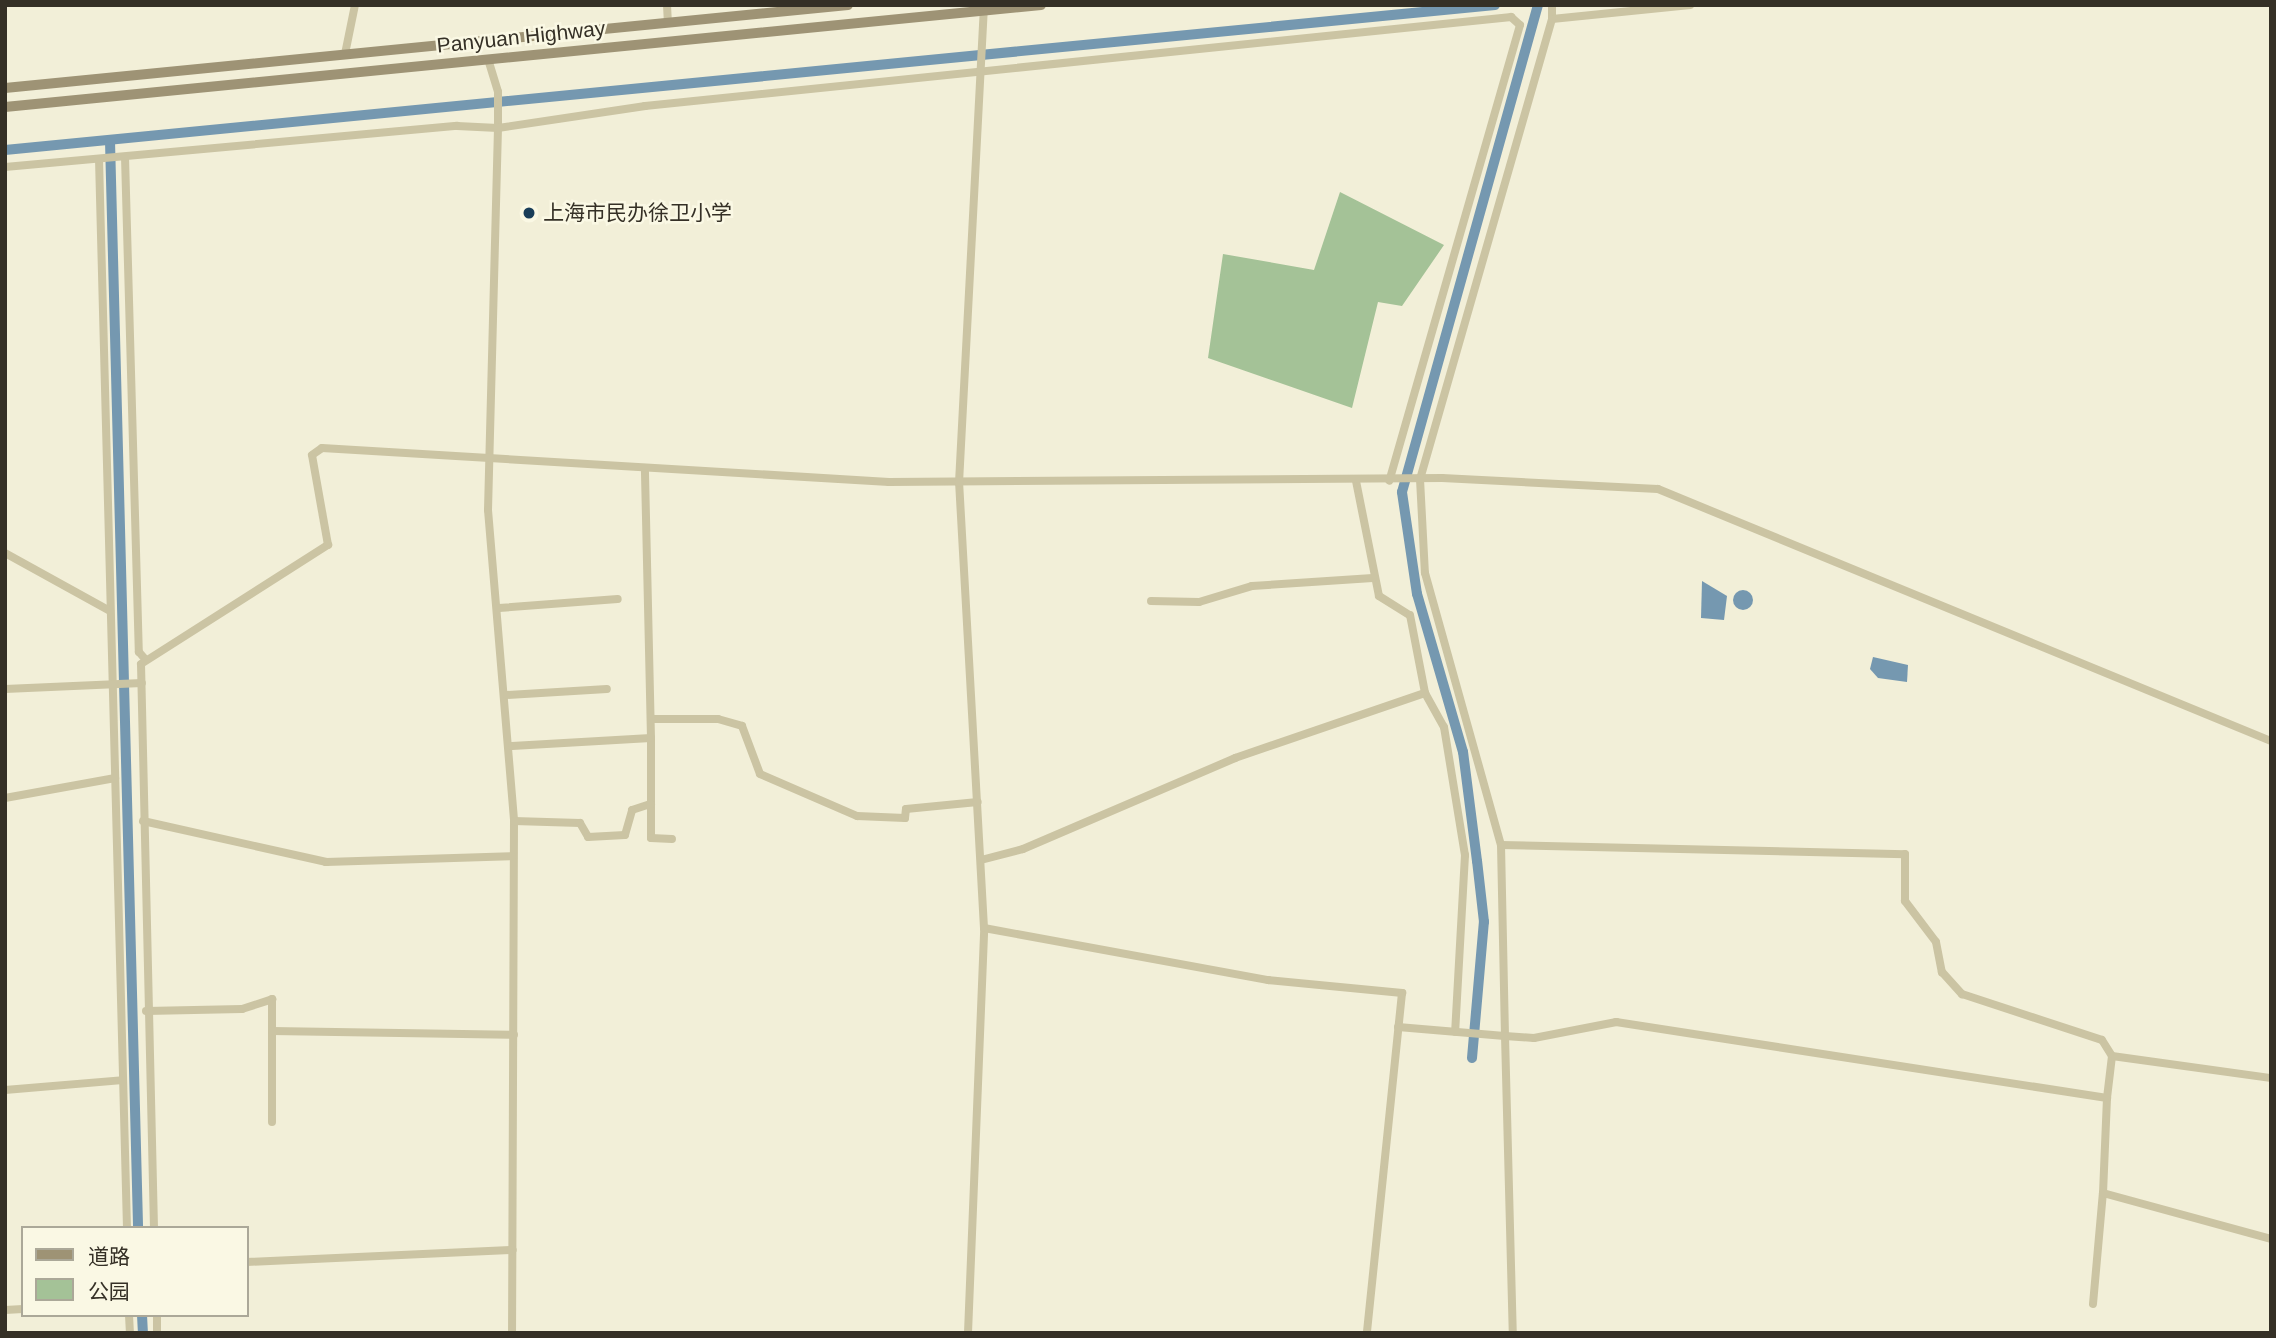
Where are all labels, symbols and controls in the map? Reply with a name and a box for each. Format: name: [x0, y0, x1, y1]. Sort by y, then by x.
street label: Panyuan Highway: [436, 16, 606, 58]
place label: 上海市民办徐卫小学: [543, 200, 732, 226]
marker: 上海市民办徐卫小学: [521, 205, 537, 221]
legend: [21, 1226, 248, 1317]
text: 道路: [88, 1245, 130, 1268]
text: 公园: [88, 1280, 130, 1303]

